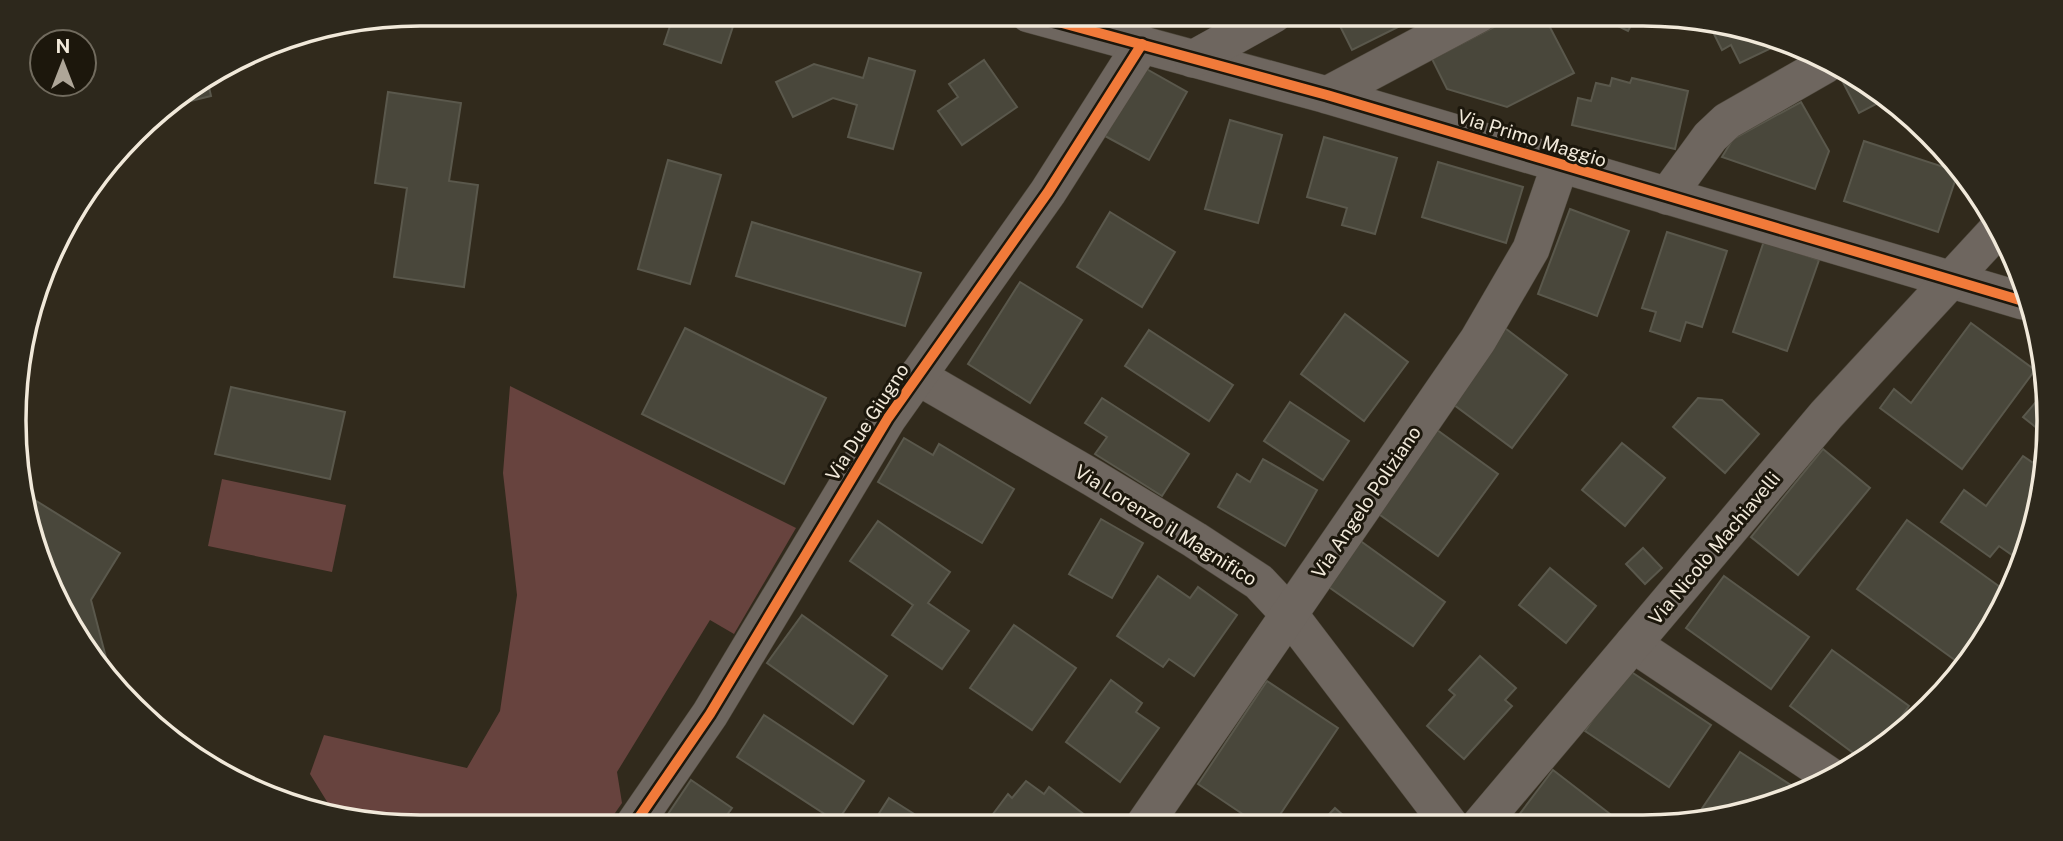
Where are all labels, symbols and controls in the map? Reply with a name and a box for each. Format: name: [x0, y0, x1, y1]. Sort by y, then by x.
north arrow: [28, 28, 98, 98]
text: N: [56, 35, 70, 57]
street label: Via Primo Maggio: [1455, 105, 1609, 171]
street label: Via Due Giugno: [821, 359, 913, 485]
street label: Via Angelo Poliziano: [1307, 422, 1425, 582]
street label: Via Lorenzo il Magnifico: [1071, 460, 1261, 590]
street label: Via Nicolò Machiavelli: [1644, 467, 1784, 629]

